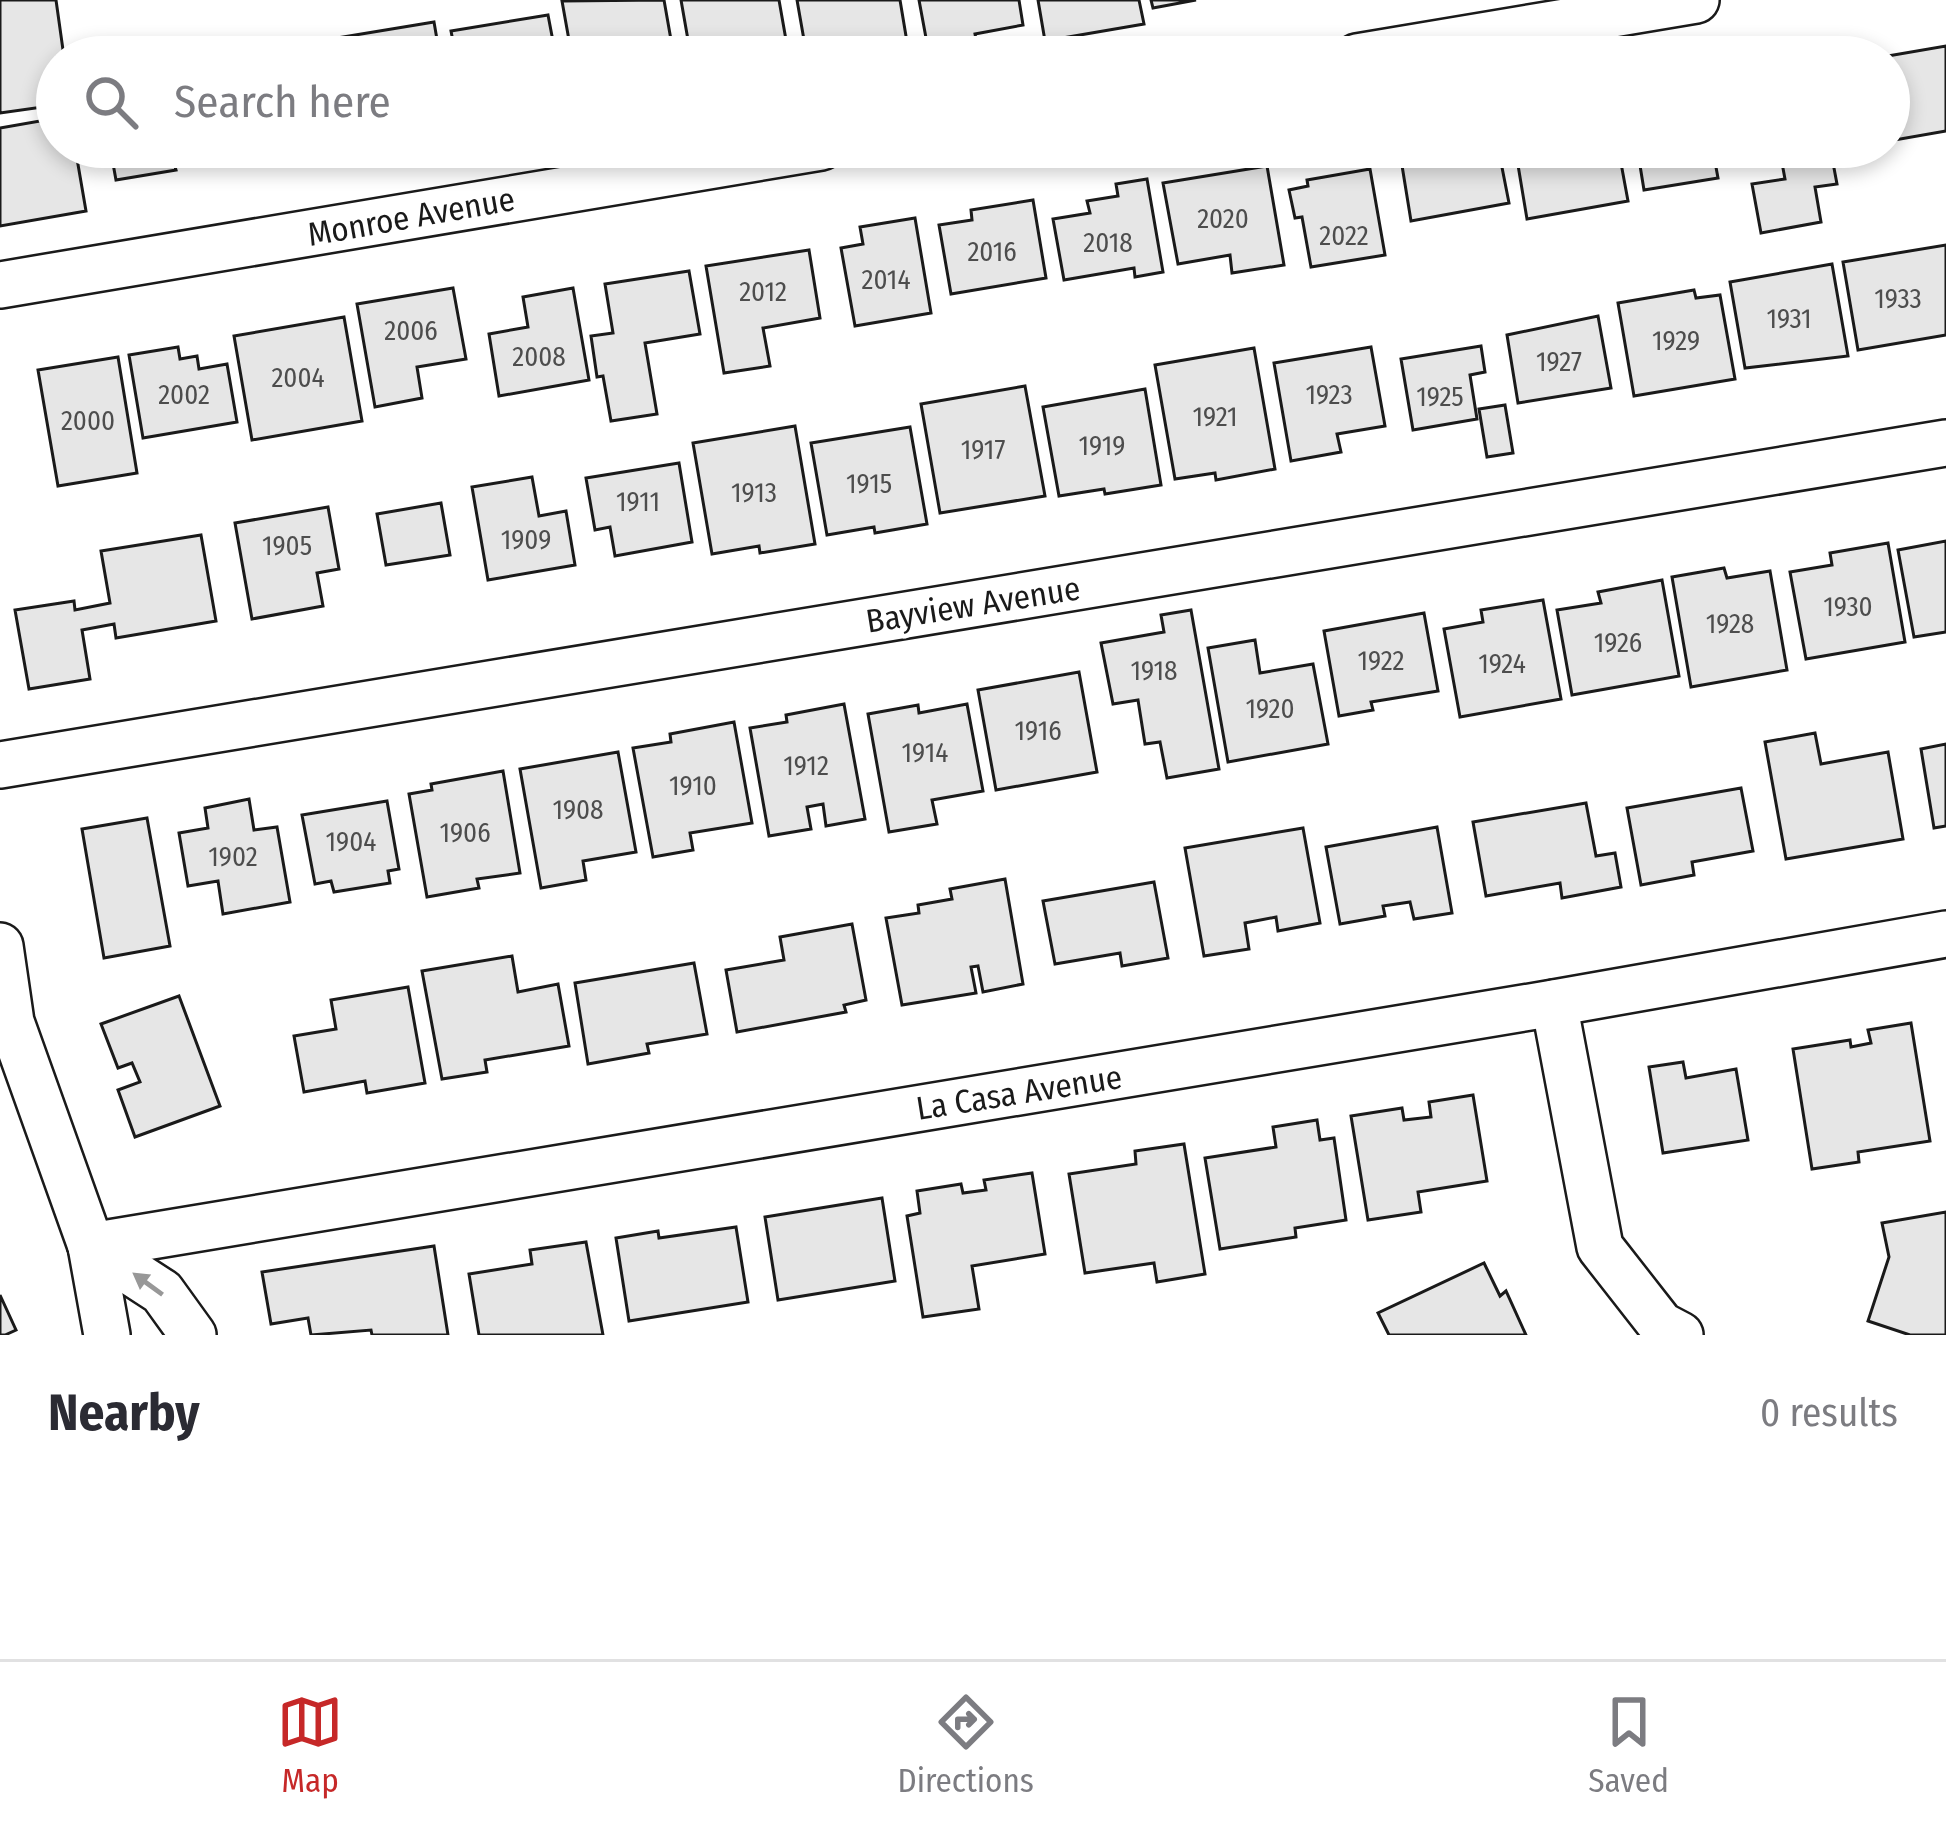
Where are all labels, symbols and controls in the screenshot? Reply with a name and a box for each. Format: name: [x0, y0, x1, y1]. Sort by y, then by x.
search box: [36, 36, 1910, 168]
icon: search: [78, 69, 144, 135]
text: Search here: [174, 75, 391, 129]
street label: Monroe Avenue: [305, 179, 518, 255]
house number: 2020: [1197, 203, 1249, 235]
house number: 2022: [1319, 220, 1369, 252]
house number: 2018: [1083, 227, 1133, 259]
house number: 2016: [967, 236, 1017, 268]
house number: 2014: [862, 264, 910, 296]
house number: 2012: [739, 276, 787, 308]
house number: 1933: [1874, 283, 1922, 315]
house number: 1931: [1766, 303, 1812, 335]
house number: 2006: [384, 315, 438, 347]
house number: 1929: [1652, 325, 1700, 357]
house number: 2008: [512, 341, 566, 373]
house number: 1927: [1536, 346, 1582, 378]
house number: 2004: [271, 362, 325, 394]
house number: 2002: [158, 379, 210, 411]
house number: 1923: [1305, 379, 1353, 411]
house number: 1925: [1416, 381, 1464, 413]
house number: 1921: [1192, 401, 1238, 433]
house number: 2000: [61, 405, 115, 437]
house number: 1919: [1079, 430, 1125, 462]
house number: 1917: [961, 434, 1005, 466]
house number: 1915: [846, 468, 892, 500]
house number: 1913: [731, 477, 777, 509]
house number: 1911: [616, 486, 660, 518]
house number: 1909: [501, 524, 551, 556]
house number: 1905: [262, 530, 312, 562]
street label: Bayview Avenue: [863, 568, 1083, 642]
house number: 1930: [1823, 591, 1873, 623]
house number: 1928: [1706, 608, 1754, 640]
house number: 1926: [1594, 627, 1642, 659]
house number: 1922: [1357, 645, 1405, 677]
house number: 1924: [1478, 648, 1526, 680]
house number: 1918: [1130, 655, 1178, 687]
house number: 1920: [1245, 693, 1295, 725]
house number: 1916: [1014, 715, 1062, 747]
house number: 1914: [902, 737, 948, 769]
house number: 1912: [783, 750, 829, 782]
house number: 1910: [669, 770, 717, 802]
house number: 1908: [552, 794, 604, 826]
house number: 1906: [439, 817, 491, 849]
house number: 1904: [326, 826, 376, 858]
house number: 1902: [208, 841, 258, 873]
street label: La Casa Avenue: [913, 1057, 1125, 1129]
one-way arrow: [132, 1273, 164, 1296]
text: Nearby: [48, 1382, 200, 1444]
text: 0 results: [1760, 1390, 1898, 1436]
tab: Map: [277, 1689, 343, 1801]
tab: Directions: [897, 1689, 1034, 1801]
tab: Saved: [1588, 1689, 1669, 1801]

